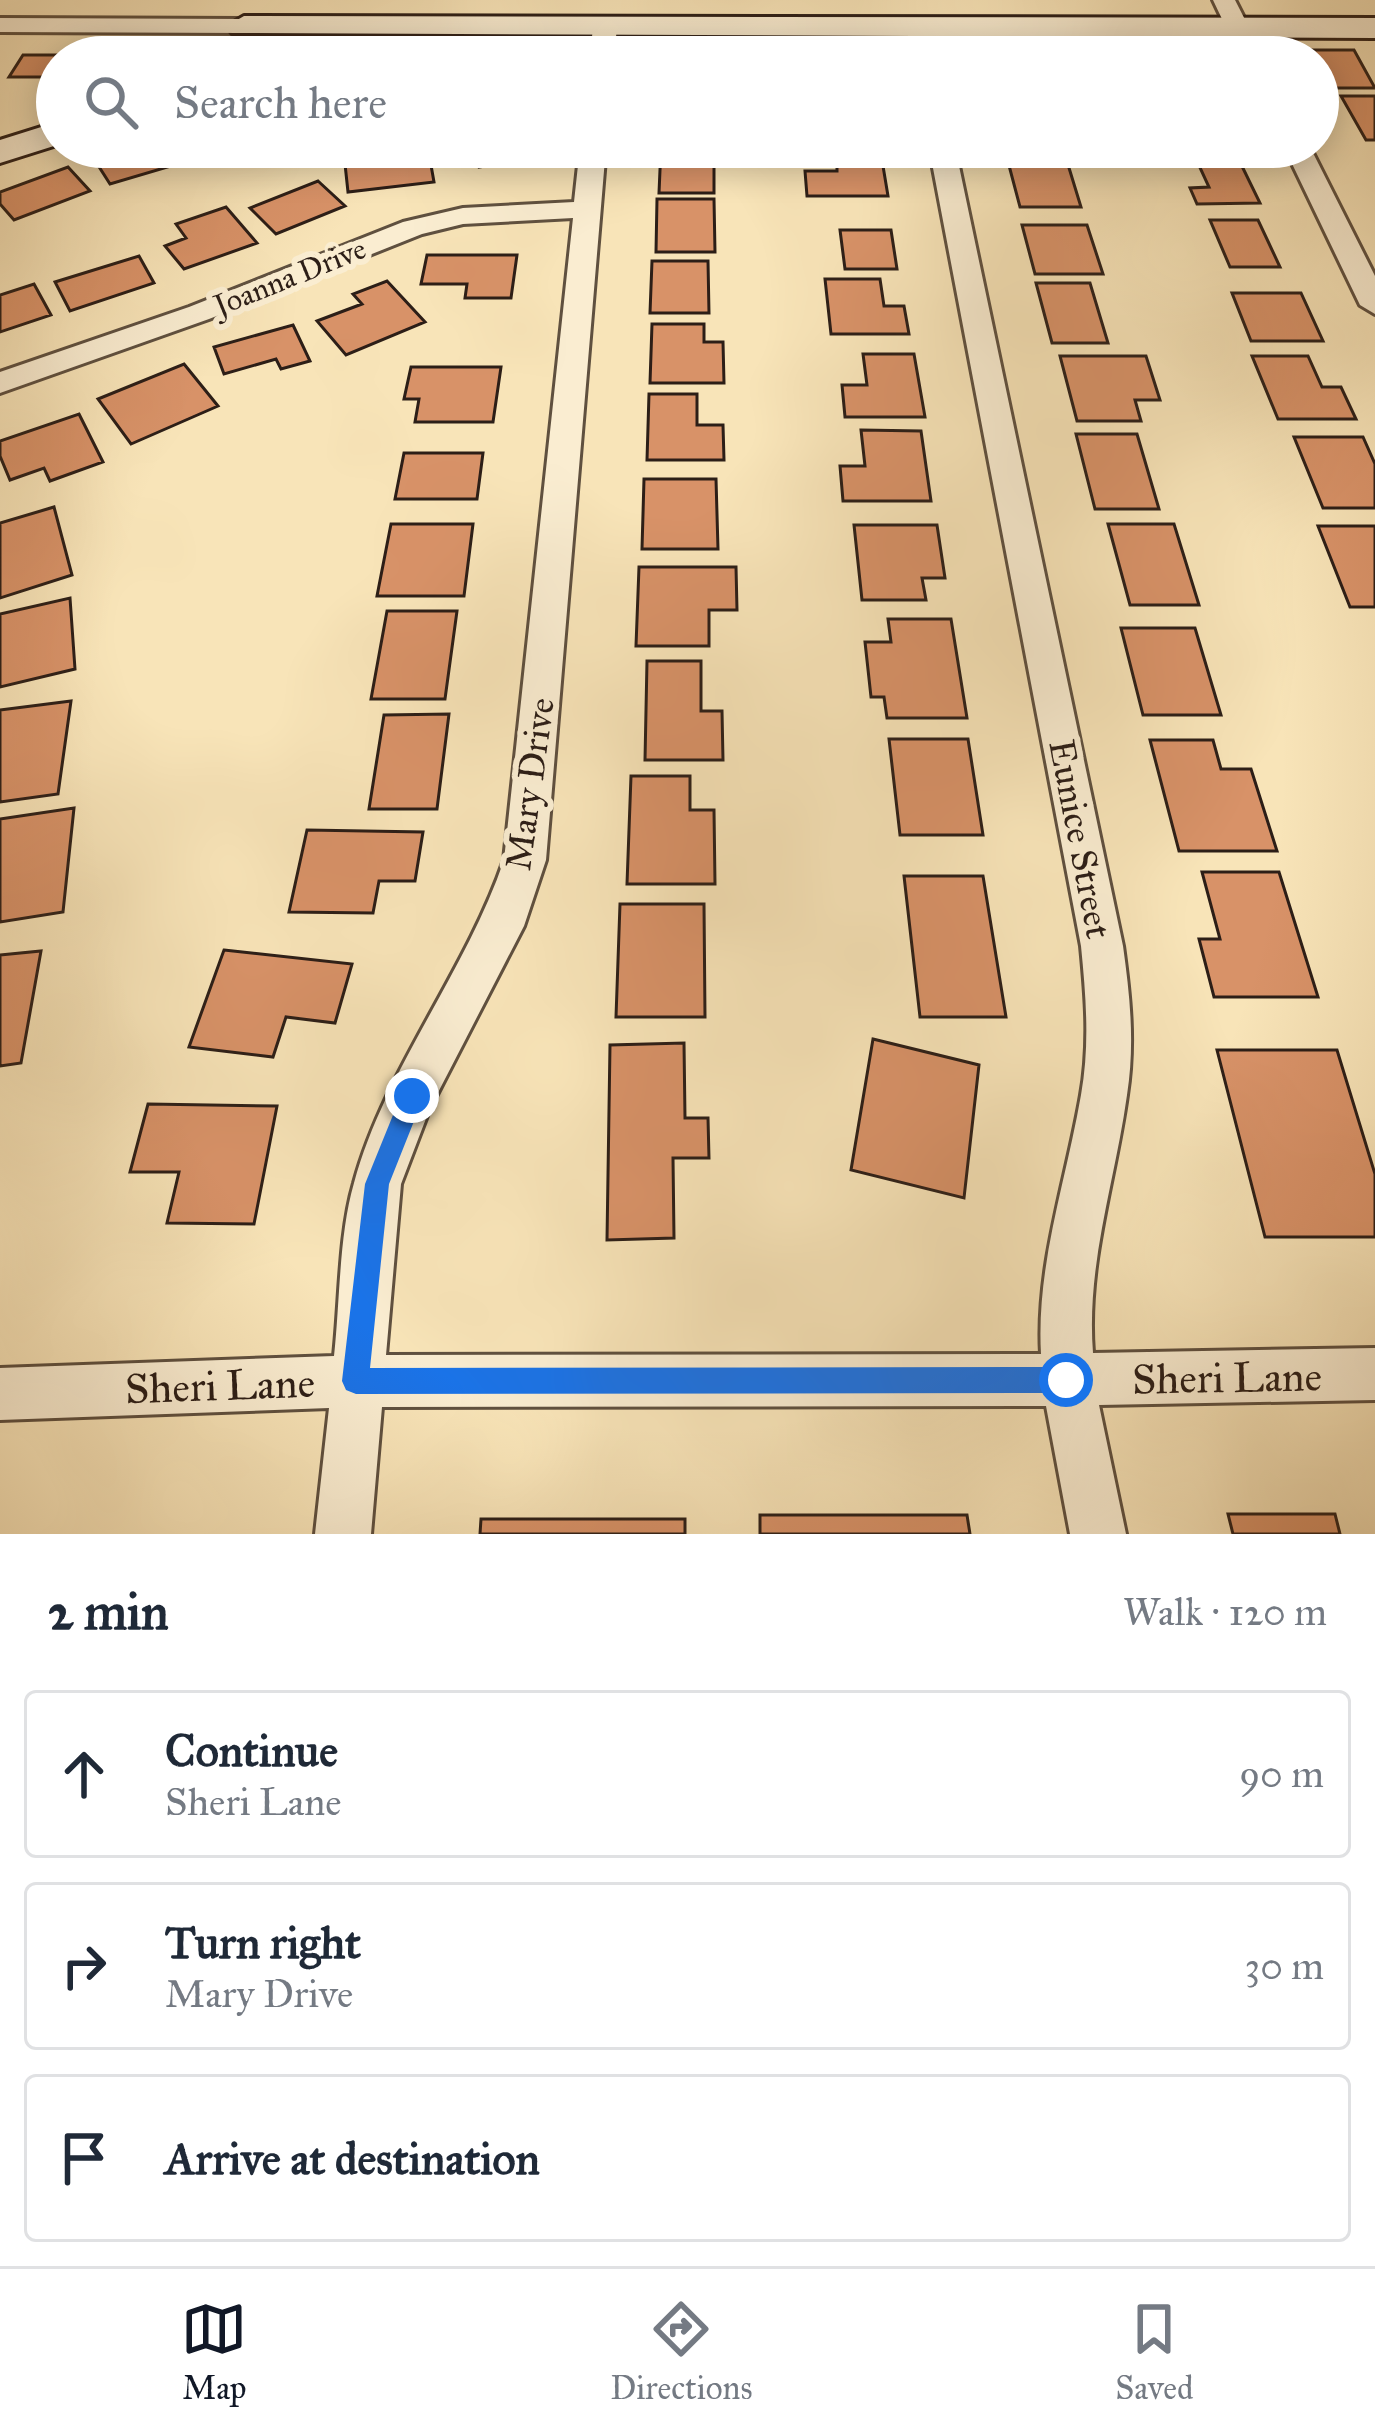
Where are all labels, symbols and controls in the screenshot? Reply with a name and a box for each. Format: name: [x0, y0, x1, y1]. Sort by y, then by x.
search box: [36, 36, 1339, 168]
icon: search: [78, 69, 144, 135]
text: Search here: [174, 75, 387, 130]
street label: Joanna Drive: [206, 230, 371, 325]
street label: Mary Drive: [496, 695, 564, 873]
street label: Eunice Street: [1039, 736, 1121, 942]
route end: [385, 1069, 439, 1123]
street label: Sheri Lane: [1131, 1350, 1323, 1406]
route start: [1039, 1353, 1093, 1407]
street label: Sheri Lane: [124, 1357, 316, 1415]
text: 2 min: [48, 1581, 169, 1643]
text: Walk · 120 m: [1123, 1588, 1327, 1636]
text: Continue: [165, 1723, 338, 1778]
icon: ahead: [51, 1741, 117, 1807]
text: 90 m: [1239, 1750, 1324, 1798]
text: Sheri Lane: [165, 1778, 342, 1826]
text: Turn right: [165, 1915, 361, 1970]
icon: right: [51, 1933, 117, 1999]
text: 30 m: [1245, 1942, 1324, 1990]
text: Mary Drive: [165, 1970, 353, 2018]
icon: arrive: [51, 2125, 117, 2191]
text: Arrive at destination: [165, 2131, 540, 2186]
tab: Map: [181, 2296, 247, 2408]
tab: Directions: [610, 2296, 752, 2408]
tab: Saved: [1115, 2296, 1194, 2408]

